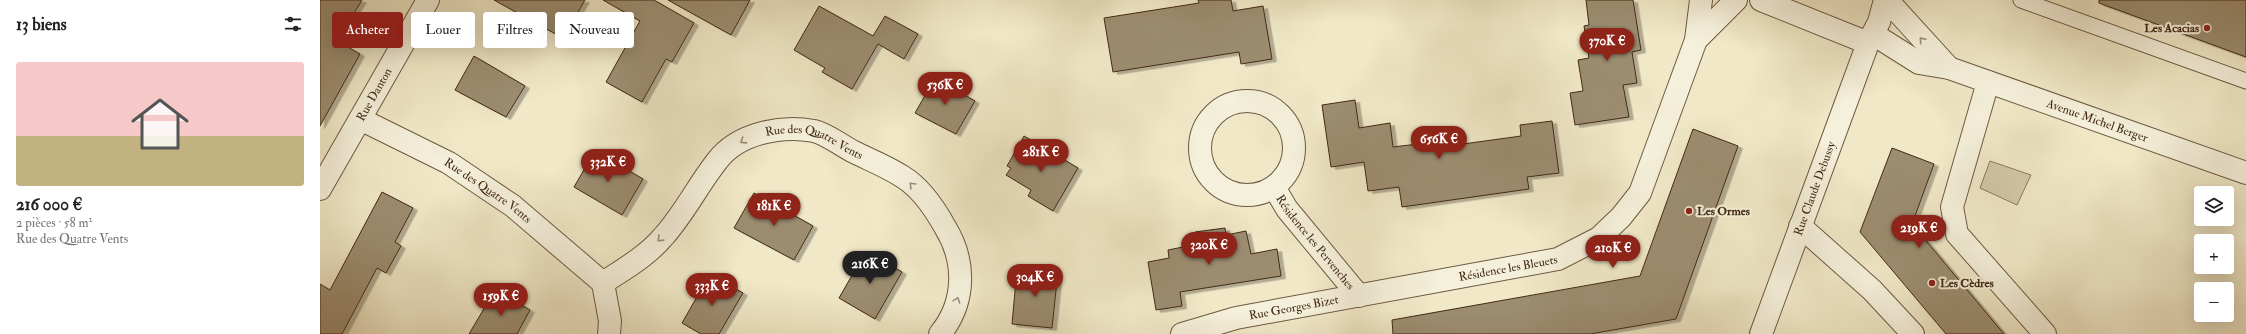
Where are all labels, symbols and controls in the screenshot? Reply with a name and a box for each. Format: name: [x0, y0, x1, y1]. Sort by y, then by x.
chip: Acheter: [332, 12, 403, 48]
chip: Louer: [411, 12, 475, 48]
chip: Filtres: [483, 12, 547, 48]
chip: Nouveau: [555, 12, 634, 48]
icon: filters: [282, 13, 304, 35]
text: 13 biens: [16, 14, 67, 35]
place label: Les Acacias: [2144, 21, 2199, 36]
marker: Les Acacias: [2202, 23, 2212, 33]
pin: 370K €: [1574, 28, 1640, 62]
text: 370K €: [1588, 33, 1626, 49]
one-way arrow: [1920, 37, 1927, 45]
street label: Rue Danton: [353, 65, 395, 124]
pin: 536K €: [912, 72, 978, 106]
text: 536K €: [927, 77, 963, 93]
icon: home: [124, 88, 196, 160]
street label: Avenue Michel Berger: [2044, 95, 2150, 145]
street label: Rue des Quatre Vents: [764, 122, 865, 163]
pin: 656K €: [1406, 126, 1472, 160]
text: 656K €: [1420, 131, 1458, 147]
one-way arrow: [740, 136, 747, 143]
pin: 281K €: [1008, 139, 1074, 173]
street label: Rue Claude Debussy: [1790, 139, 1839, 238]
text: 281K €: [1023, 144, 1059, 160]
pin: 332K €: [575, 149, 641, 183]
street label: Rue des Quatre Vents: [441, 154, 535, 226]
text: 332K €: [590, 154, 626, 170]
one-way arrow: [909, 183, 917, 190]
map controls: [2194, 186, 2234, 322]
button: layers: [2194, 186, 2234, 226]
street label: Résidence les Pervenches: [1273, 192, 1358, 293]
pin: 181K €: [741, 193, 807, 227]
text: 216 000 €: [16, 194, 82, 215]
text: 181K €: [757, 198, 791, 214]
place label: Les Ormes: [1697, 204, 1750, 219]
marker: Les Ormes: [1684, 206, 1694, 216]
text: 2 pièces · 58 m²: [16, 215, 92, 231]
pin: 219K €: [1886, 215, 1952, 249]
text: 219K €: [1900, 220, 1938, 236]
text: Rue des Quatre Vents: [16, 231, 128, 247]
pin: 320K €: [1176, 232, 1242, 266]
one-way arrow: [657, 234, 665, 242]
button: +: [2194, 234, 2234, 274]
pin: 210K €: [1580, 235, 1646, 269]
text: 320K €: [1190, 237, 1228, 253]
text: 210K €: [1594, 240, 1632, 256]
pin: 216K €: [837, 251, 903, 285]
street label: Résidence les Bleuets: [1458, 252, 1559, 285]
text: 216K €: [851, 256, 889, 272]
pin: 304K €: [1002, 264, 1068, 298]
text: 304K €: [1016, 269, 1054, 285]
pin: 333K €: [679, 273, 745, 307]
place label: Les Cèdres: [1940, 276, 1994, 291]
text: 333K €: [695, 278, 729, 294]
marker: Les Cèdres: [1927, 278, 1937, 288]
button: −: [2194, 282, 2234, 322]
pin: 159K €: [468, 283, 534, 317]
text: 159K €: [483, 288, 519, 304]
street label: Rue Georges Bizet: [1248, 292, 1340, 323]
one-way arrow: [952, 296, 961, 303]

